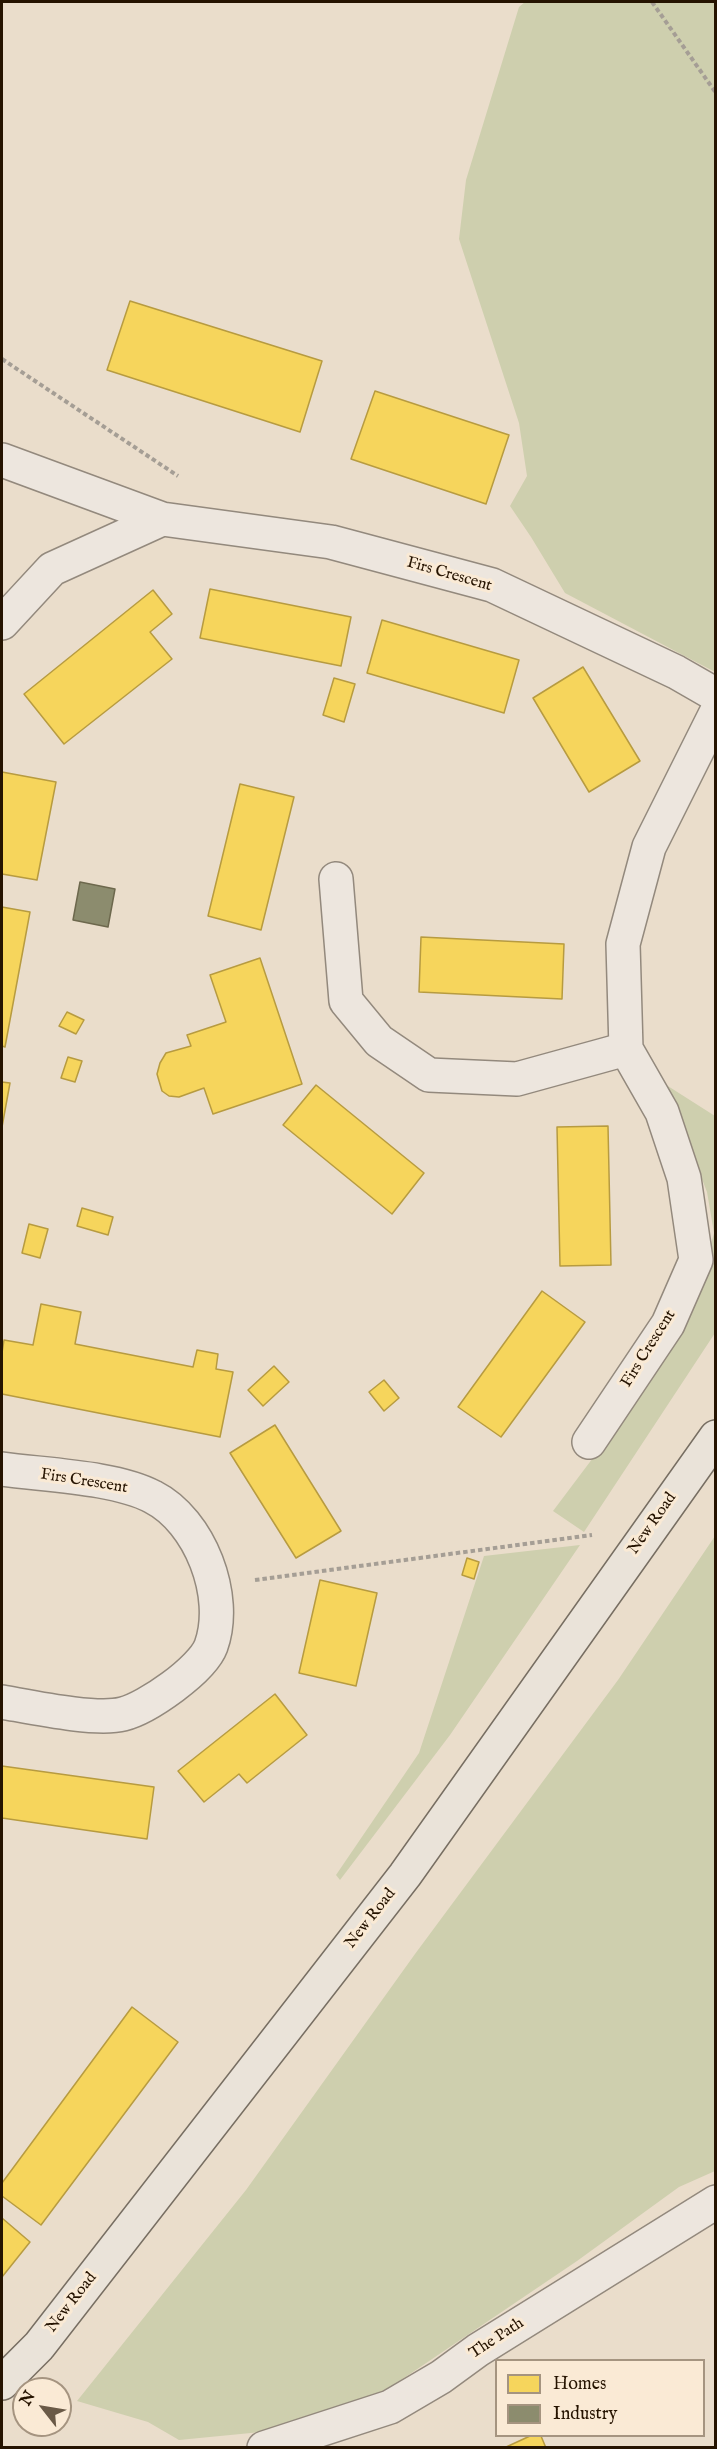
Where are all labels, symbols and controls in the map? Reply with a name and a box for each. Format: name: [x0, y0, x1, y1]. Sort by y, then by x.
street label: Firs Crescent: [404, 554, 494, 596]
street label: Firs Crescent: [618, 1307, 680, 1391]
street label: Firs Crescent: [39, 1466, 129, 1498]
street label: New Road: [625, 1489, 681, 1559]
street label: New Road: [342, 1885, 400, 1953]
street label: New Road: [43, 2269, 101, 2337]
street label: The Path: [466, 2314, 528, 2364]
legend: [495, 2359, 705, 2437]
text: Homes: [553, 2373, 606, 2396]
north arrow: [12, 2377, 72, 2437]
text: N: [16, 2388, 40, 2410]
text: Industry: [553, 2403, 617, 2426]

